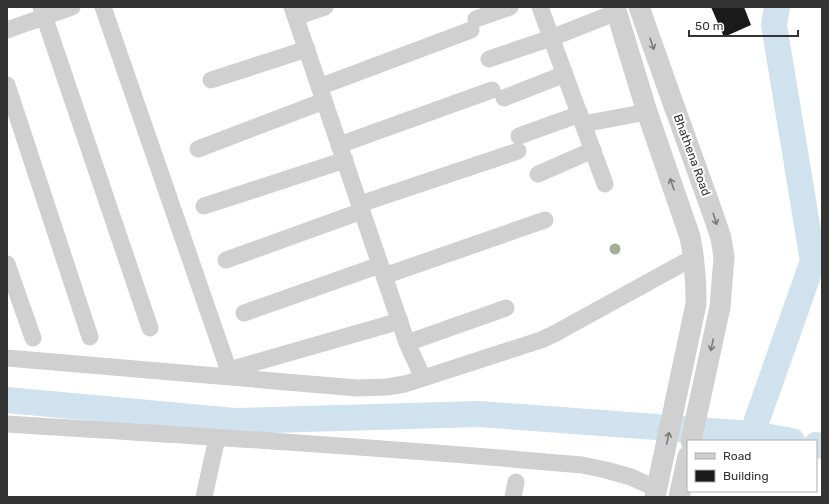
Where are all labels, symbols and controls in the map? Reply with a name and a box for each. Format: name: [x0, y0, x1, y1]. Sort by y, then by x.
scale bar: [689, 12, 798, 38]
text: 50 m: [695, 19, 723, 33]
one-way arrow: [649, 37, 656, 50]
street label: Bhathena Road: [671, 112, 713, 198]
one-way arrow: [668, 178, 675, 191]
one-way arrow: [712, 212, 719, 225]
one-way arrow: [707, 338, 715, 351]
one-way arrow: [664, 431, 672, 444]
legend: [687, 440, 817, 492]
text: Road: [723, 449, 751, 463]
text: Building: [723, 469, 769, 483]

